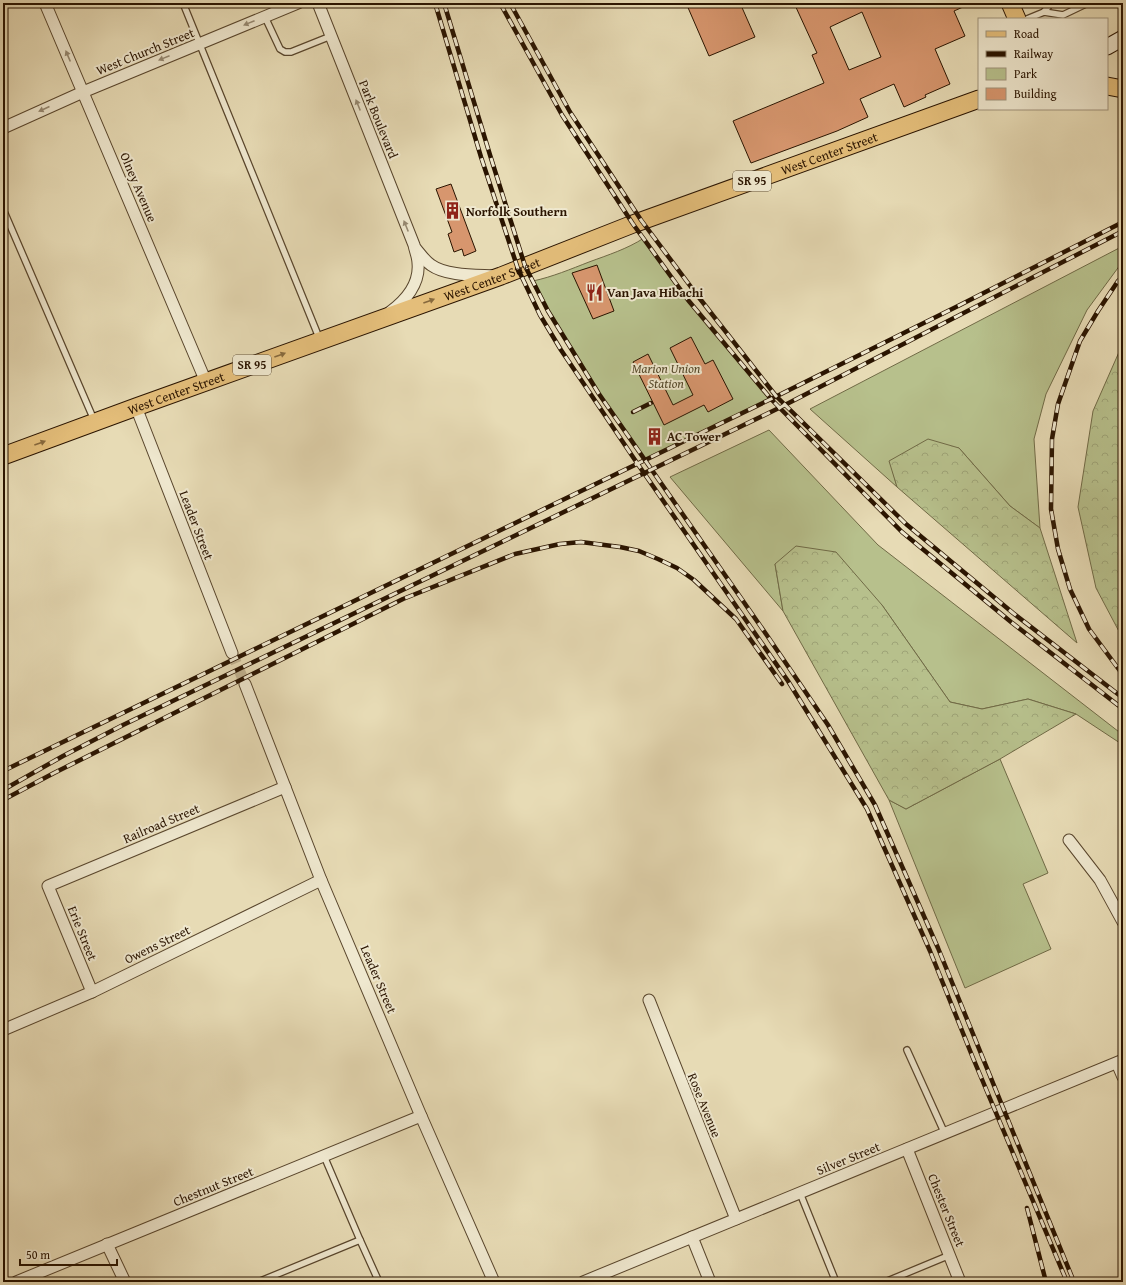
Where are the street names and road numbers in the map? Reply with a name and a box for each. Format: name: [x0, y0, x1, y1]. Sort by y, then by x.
street label: West Church Street: [93, 23, 198, 80]
street label: Park Boulevard: [354, 77, 403, 161]
street label: West Center Street: [778, 127, 881, 180]
street label: Olney Avenue: [115, 149, 162, 225]
road number: SR 95: [733, 171, 771, 191]
street label: West Center Street: [441, 252, 543, 306]
road number: SR 95: [233, 355, 271, 375]
street label: West Center Street: [125, 367, 227, 419]
street label: Leader Street: [175, 488, 219, 563]
street label: Railroad Street: [120, 799, 203, 848]
street label: Erie Street: [63, 903, 102, 964]
street label: Owens Street: [121, 920, 194, 969]
street label: Leader Street: [356, 942, 402, 1017]
street label: Rose Avenue: [683, 1070, 726, 1140]
street label: Silver Street: [814, 1137, 883, 1180]
street label: Chestnut Street: [170, 1162, 256, 1211]
street label: Chester Street: [923, 1171, 970, 1250]

